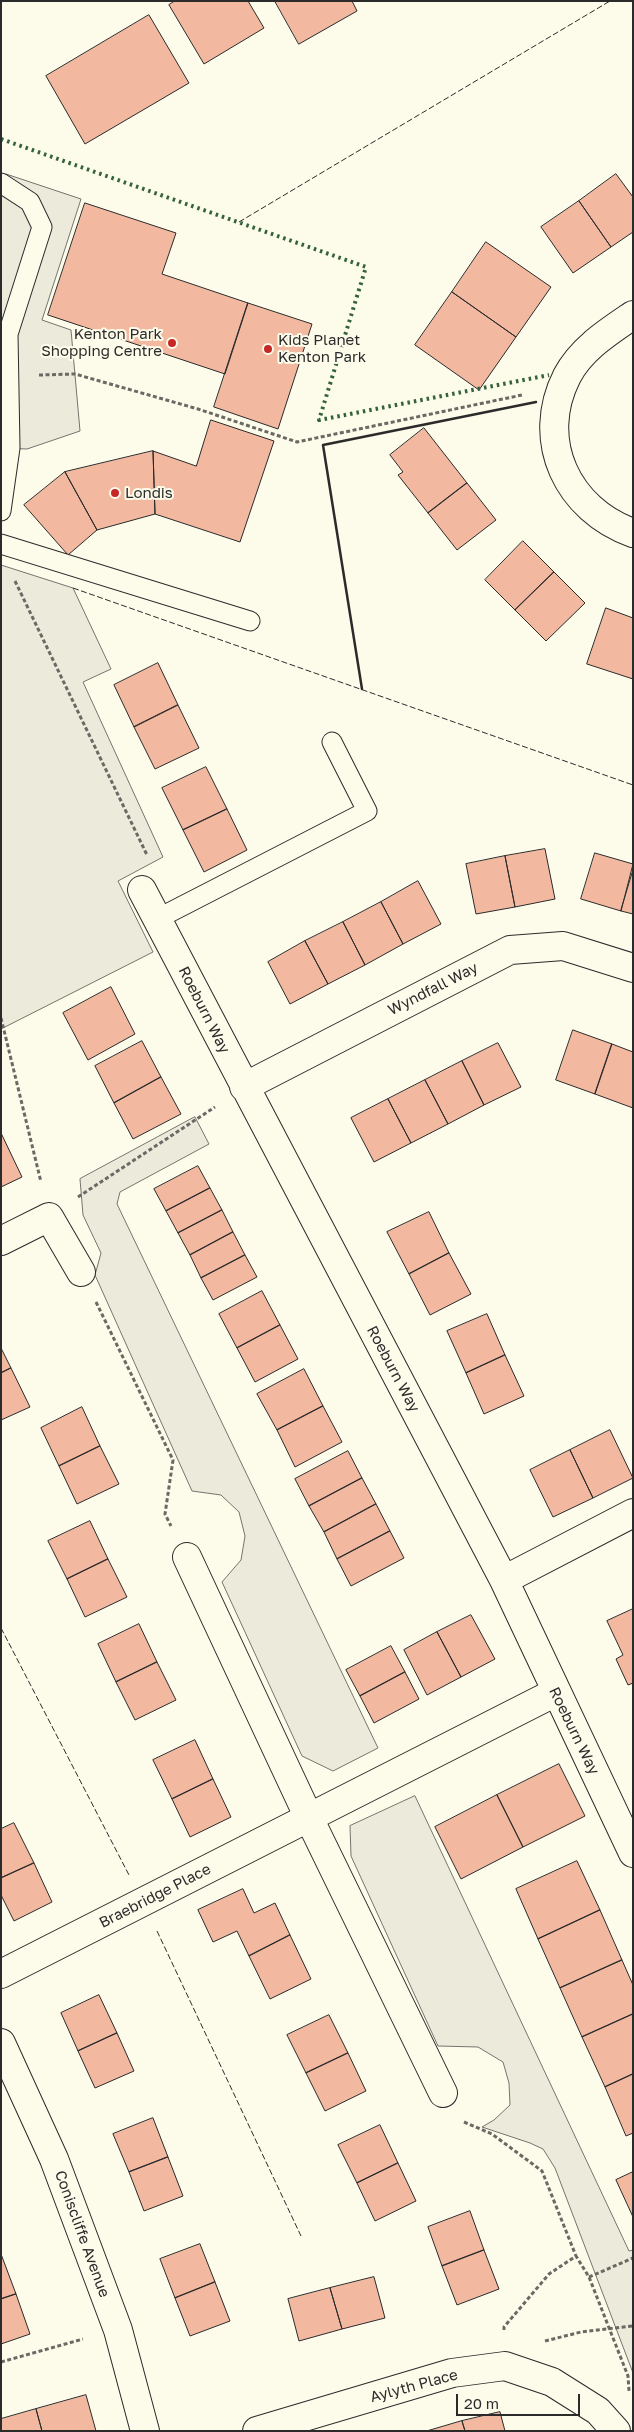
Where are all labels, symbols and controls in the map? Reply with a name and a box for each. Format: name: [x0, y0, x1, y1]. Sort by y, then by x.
place label: Kenton Park Shopping Centre: [41, 325, 162, 360]
place label: Kids Planet Kenton Park: [278, 331, 366, 366]
marker: Kenton Park Shopping Centre: [166, 337, 178, 349]
marker: Kids Planet Kenton Park: [262, 343, 274, 355]
place label: Londis: [125, 484, 173, 502]
marker: Londis: [109, 487, 121, 499]
street label: Wyndfall Way: [385, 959, 481, 1019]
street label: Roeburn Way: [174, 963, 234, 1057]
street label: Roeburn Way: [363, 1323, 423, 1415]
street label: Roeburn Way: [545, 1684, 603, 1778]
street label: Braebridge Place: [96, 1860, 214, 1932]
street label: Coniscliffe Avenue: [51, 2168, 113, 2300]
street label: Aylyth Place: [368, 2366, 460, 2406]
scale bar: [459, 2384, 583, 2416]
text: 20 m: [464, 2394, 499, 2412]

